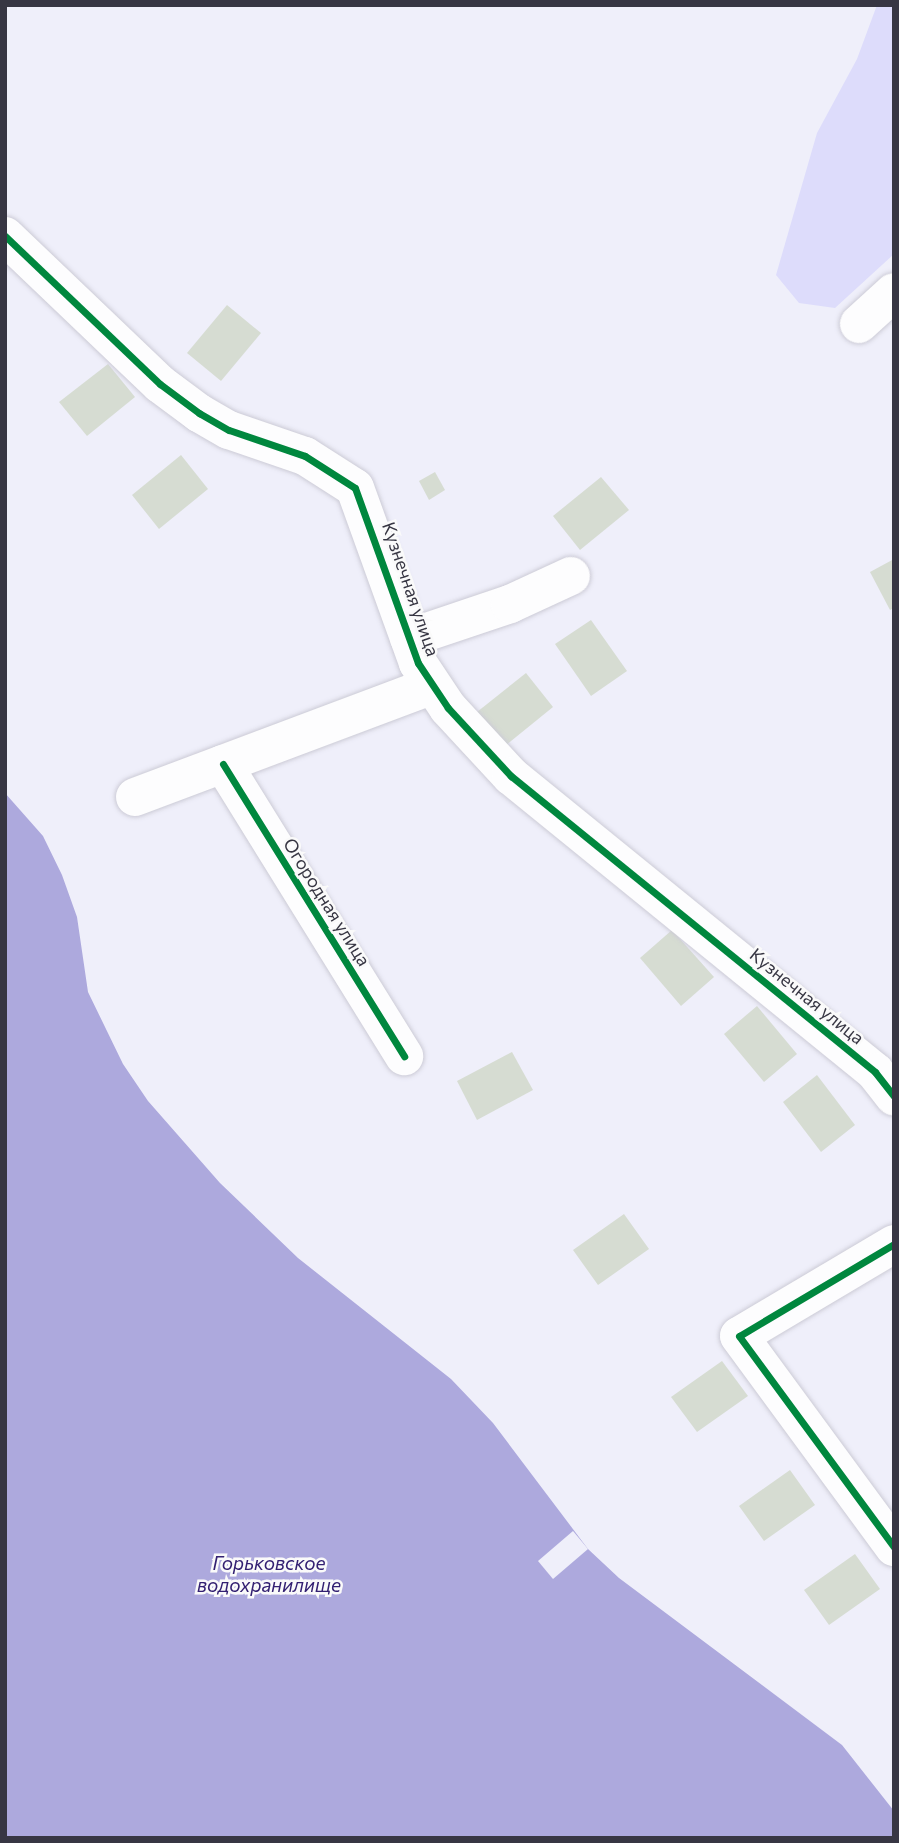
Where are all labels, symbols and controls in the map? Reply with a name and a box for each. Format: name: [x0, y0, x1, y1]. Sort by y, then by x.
street label: Кузнечная улица: [378, 519, 444, 659]
street label: Огородная улица: [279, 834, 375, 970]
street label: Кузнечная улица: [746, 943, 868, 1049]
water label: Горьковское водохранилище: [197, 1552, 341, 1596]

